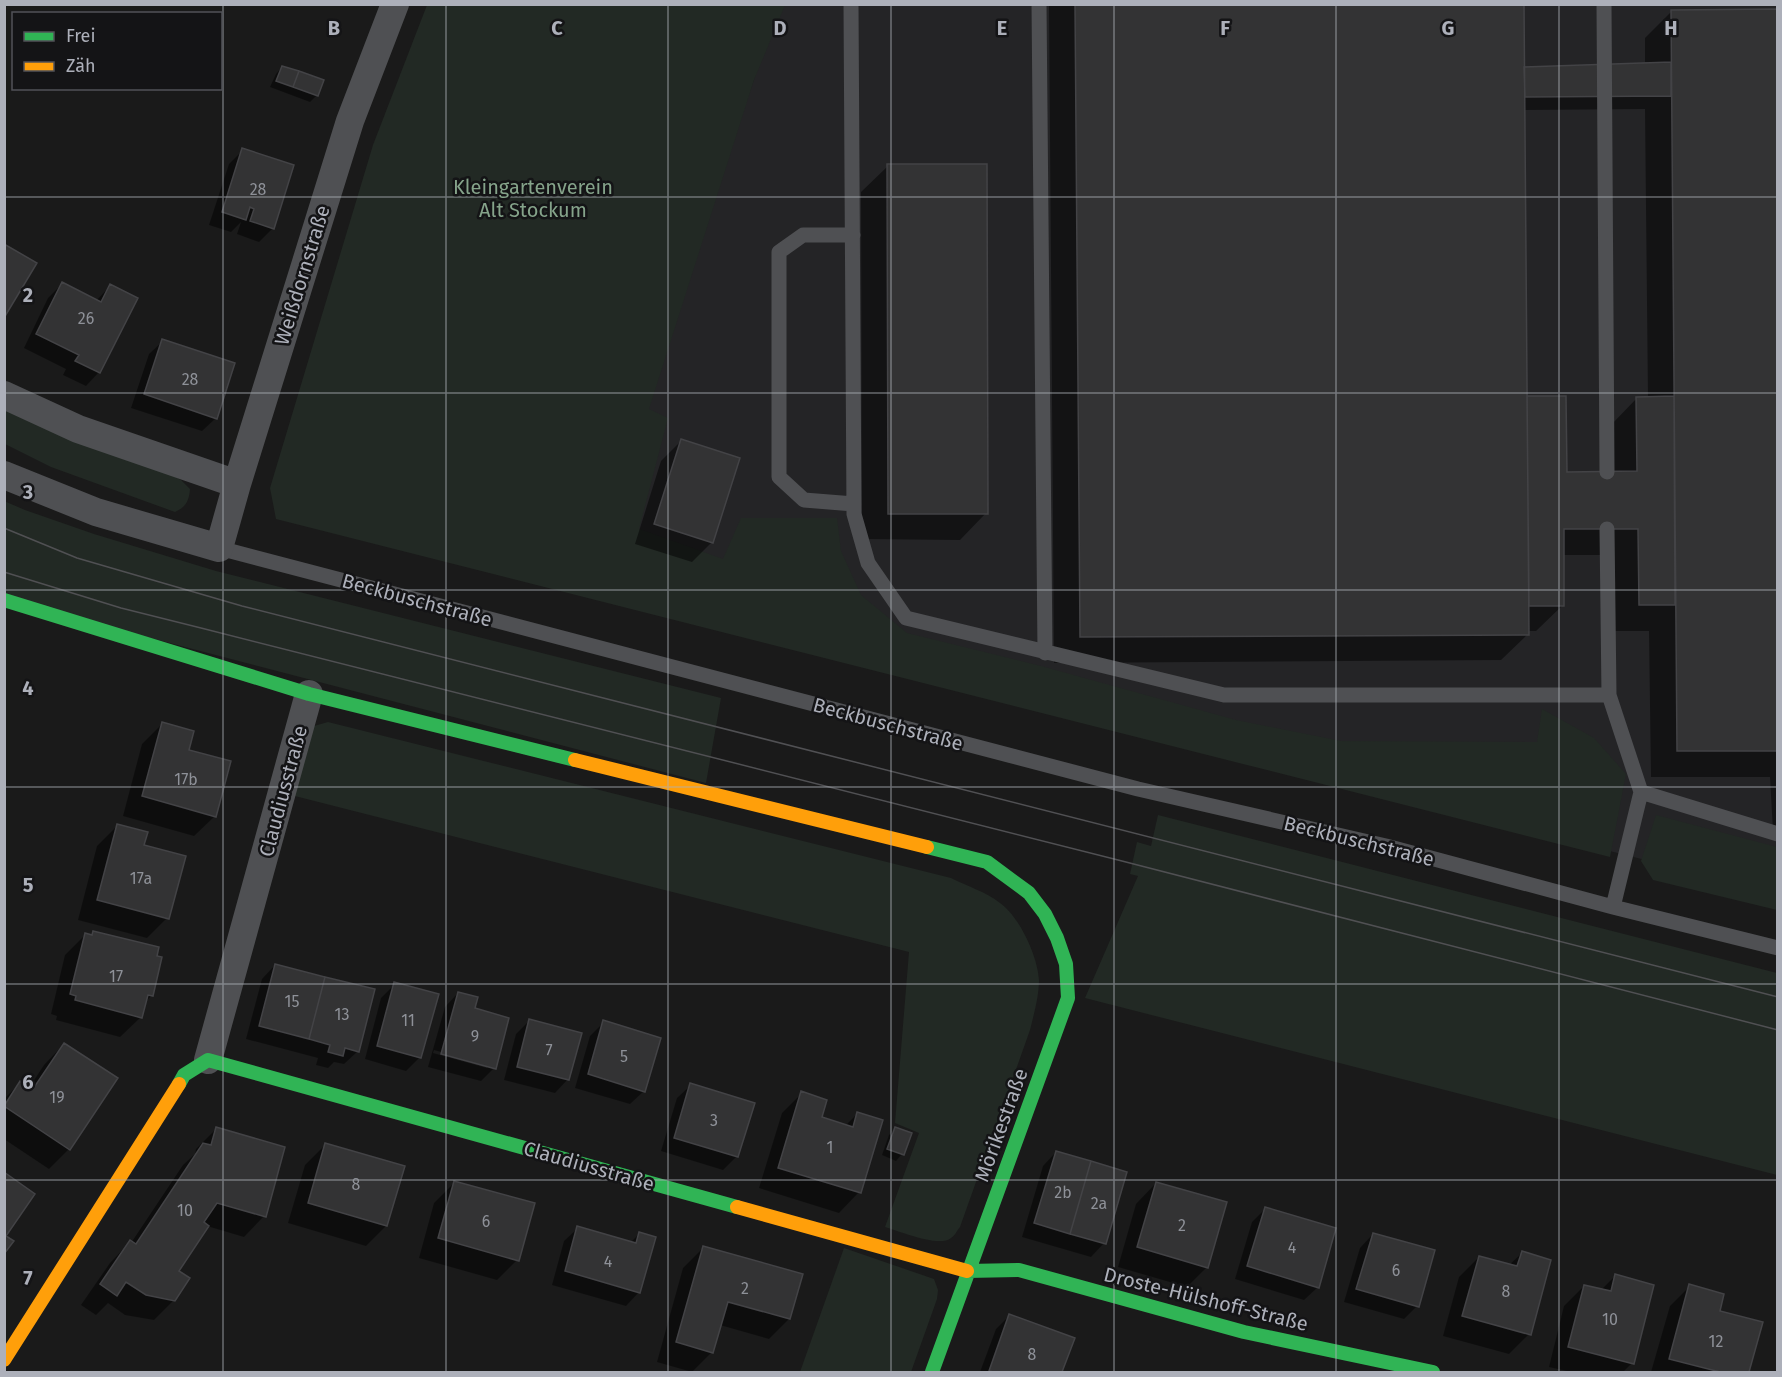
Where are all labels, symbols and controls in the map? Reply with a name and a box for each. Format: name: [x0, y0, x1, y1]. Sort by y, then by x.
legend: [12, 12, 222, 90]
text: B: [328, 16, 340, 40]
text: C: [551, 16, 563, 40]
text: D: [773, 16, 787, 40]
text: E: [997, 16, 1007, 40]
text: F: [1220, 16, 1230, 40]
text: G: [1442, 16, 1454, 40]
text: H: [1664, 16, 1678, 40]
text: Frei: [66, 25, 96, 47]
text: Zäh: [66, 55, 95, 77]
park label: Kleingartenverein Alt Stockum: [453, 175, 613, 222]
house number: 28: [250, 180, 267, 199]
street label: Weißdornstraße: [269, 202, 335, 348]
text: 2: [23, 283, 33, 307]
house number: 26: [78, 309, 94, 328]
house number: 28: [182, 370, 199, 389]
text: 3: [22, 480, 33, 504]
street label: Beckbuschstraße: [339, 568, 495, 632]
text: 4: [22, 676, 34, 700]
street label: Beckbuschstraße: [810, 692, 966, 756]
street label: Claudiusstraße: [254, 723, 312, 859]
house number: 17b: [174, 770, 198, 789]
street label: Beckbuschstraße: [1281, 811, 1437, 871]
house number: 17a: [130, 869, 152, 888]
text: 5: [23, 873, 34, 897]
house number: 17: [109, 967, 123, 986]
house number: 15: [285, 992, 299, 1011]
house number: 13: [335, 1005, 349, 1024]
house number: 11: [401, 1011, 415, 1030]
house number: 9: [471, 1027, 479, 1046]
house number: 7: [545, 1041, 553, 1060]
house number: 5: [620, 1047, 628, 1066]
street label: Mörikestraße: [969, 1065, 1033, 1185]
text: 6: [22, 1070, 34, 1094]
house number: 19: [49, 1088, 65, 1107]
house number: 3: [710, 1111, 718, 1130]
street label: Claudiusstraße: [521, 1136, 657, 1196]
house number: 1: [827, 1138, 833, 1157]
house number: 8: [352, 1175, 361, 1194]
house number: 2b: [1054, 1183, 1072, 1202]
house number: 2a: [1091, 1194, 1107, 1213]
house number: 10: [177, 1201, 193, 1220]
house number: 6: [482, 1212, 490, 1231]
house number: 2: [1178, 1216, 1186, 1235]
house number: 4: [1288, 1238, 1297, 1257]
house number: 4: [604, 1252, 613, 1271]
house number: 6: [1392, 1261, 1400, 1280]
street label: Droste-Hülshoff-Straße: [1101, 1262, 1311, 1336]
text: 7: [23, 1266, 33, 1290]
house number: 2: [741, 1279, 749, 1298]
house number: 8: [1502, 1282, 1511, 1301]
house number: 10: [1602, 1310, 1618, 1329]
house number: 12: [1709, 1332, 1723, 1351]
house number: 8: [1028, 1345, 1037, 1364]

